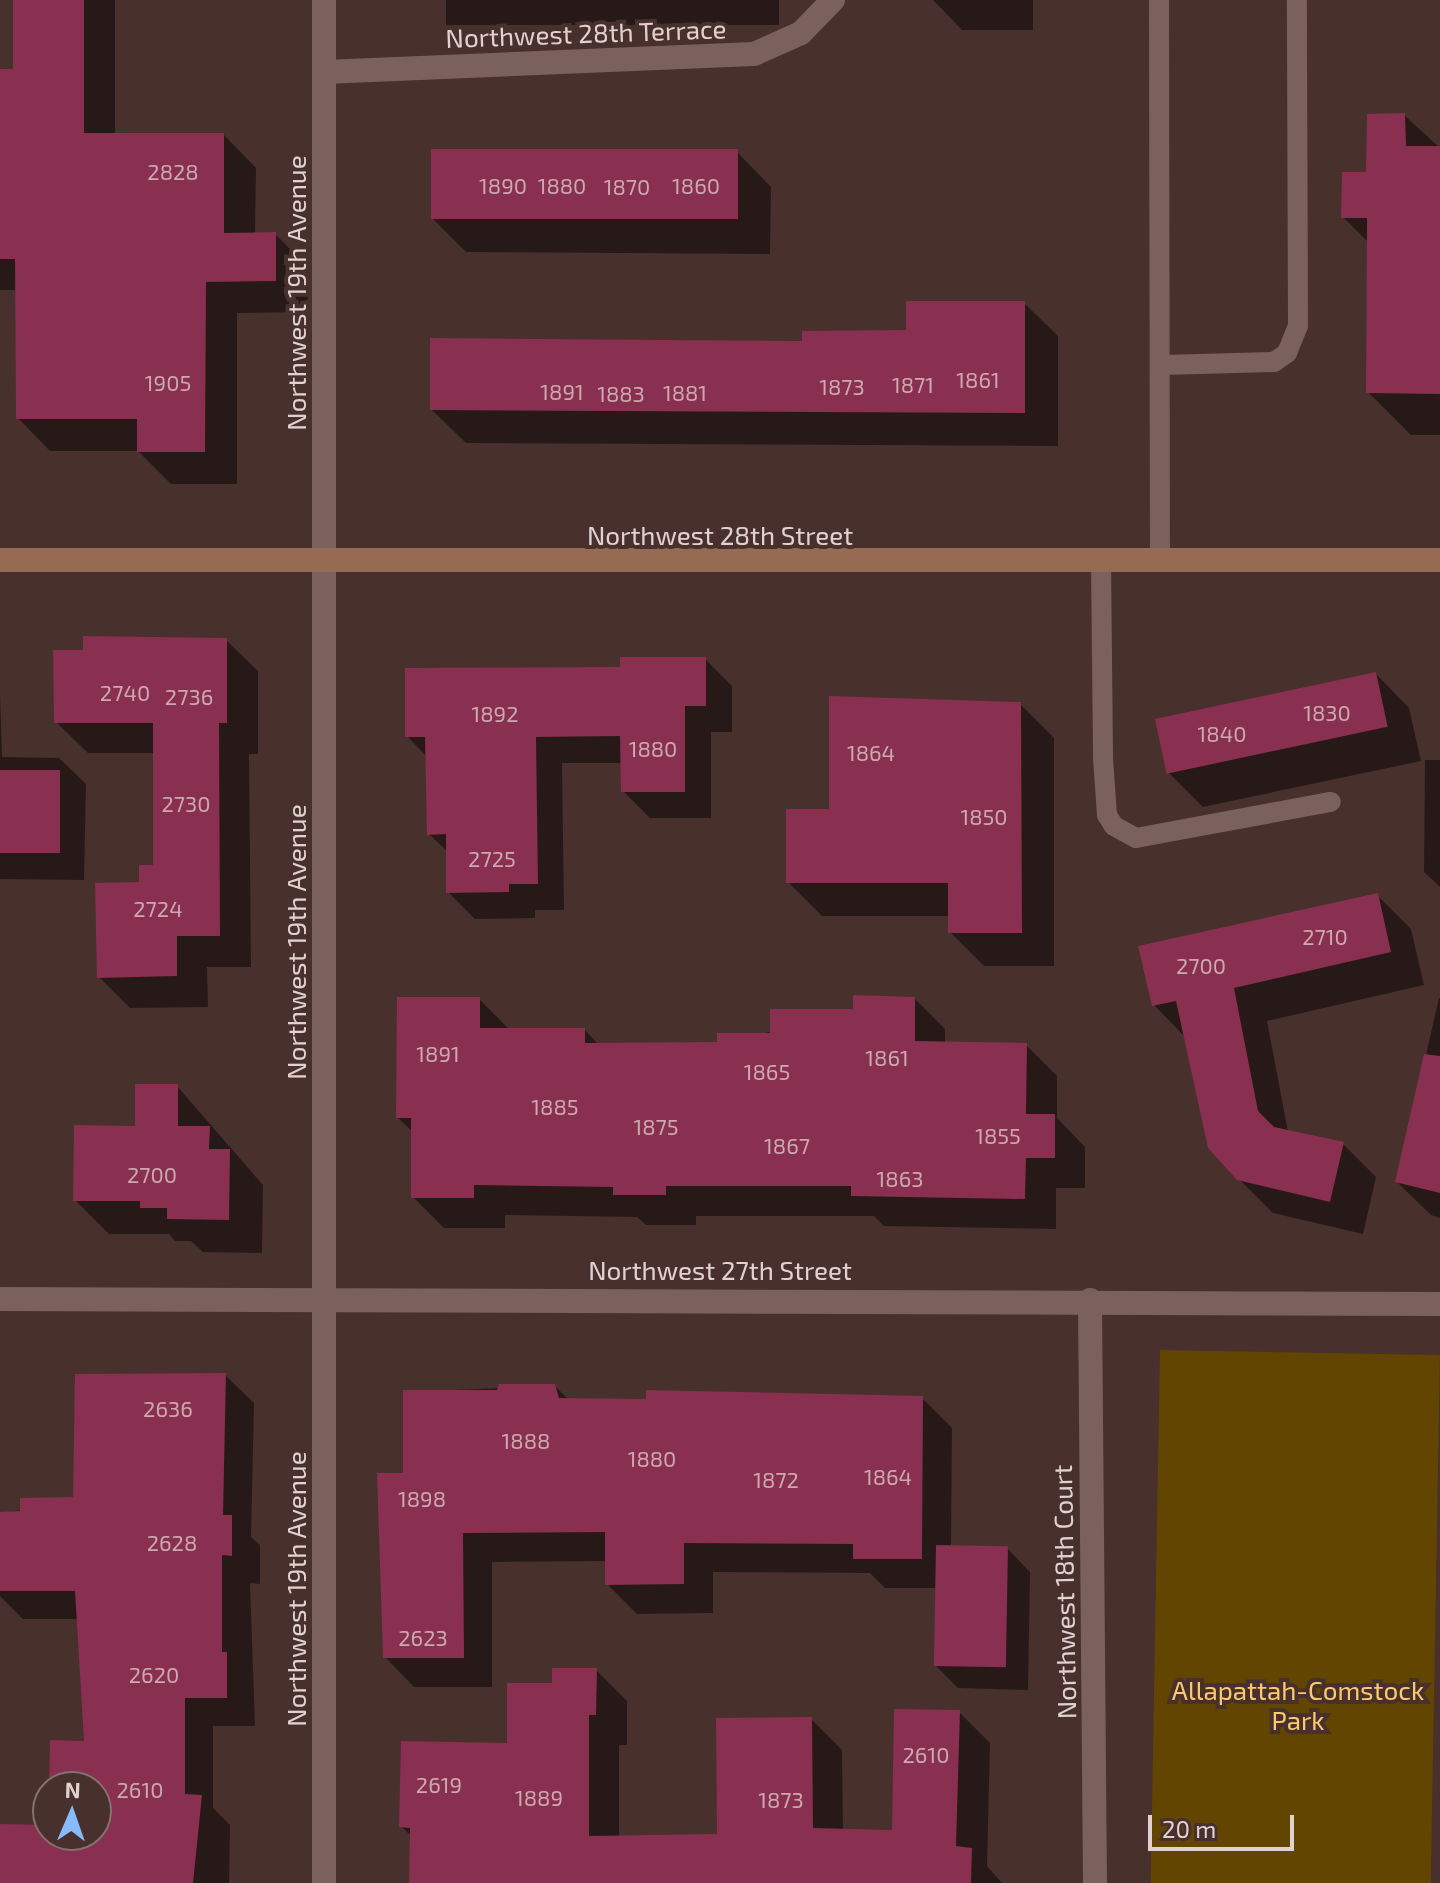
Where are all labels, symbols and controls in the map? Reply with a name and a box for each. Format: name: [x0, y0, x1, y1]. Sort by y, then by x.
street label: Northwest 28th Terrace: [445, 12, 727, 54]
street label: Northwest 19th Avenue: [280, 155, 312, 431]
house number: 2828: [147, 159, 199, 185]
house number: 1890: [479, 173, 527, 199]
house number: 1880: [538, 173, 586, 199]
house number: 1860: [672, 173, 720, 199]
house number: 1870: [604, 174, 650, 200]
house number: 1861: [956, 367, 1000, 393]
house number: 1905: [145, 370, 191, 396]
house number: 1871: [892, 372, 934, 398]
house number: 1873: [819, 374, 865, 400]
house number: 1891: [540, 379, 584, 405]
house number: 1881: [663, 380, 707, 406]
house number: 1883: [597, 381, 645, 407]
street label: Northwest 28th Street: [587, 519, 853, 551]
house number: 2740: [100, 680, 150, 706]
house number: 2736: [165, 684, 213, 710]
house number: 1830: [1303, 700, 1351, 726]
house number: 1892: [471, 701, 519, 727]
house number: 1840: [1198, 721, 1246, 747]
house number: 1880: [629, 736, 677, 762]
house number: 1864: [847, 740, 895, 766]
house number: 2730: [161, 791, 211, 817]
street label: Northwest 19th Avenue: [280, 804, 312, 1080]
house number: 1850: [960, 804, 1008, 830]
house number: 2725: [468, 846, 516, 872]
house number: 2724: [133, 896, 183, 922]
house number: 2710: [1302, 924, 1348, 950]
house number: 2700: [1176, 953, 1226, 979]
house number: 1891: [416, 1041, 460, 1067]
house number: 1861: [865, 1045, 909, 1071]
house number: 1865: [744, 1059, 790, 1085]
house number: 1885: [531, 1094, 579, 1120]
house number: 1875: [633, 1114, 679, 1140]
house number: 1855: [975, 1123, 1021, 1149]
house number: 1867: [764, 1133, 810, 1159]
house number: 2700: [127, 1162, 177, 1188]
house number: 1863: [877, 1166, 923, 1192]
street label: Northwest 27th Street: [588, 1254, 852, 1286]
house number: 2636: [143, 1396, 193, 1422]
house number: 1888: [502, 1428, 550, 1454]
house number: 1880: [628, 1446, 676, 1472]
street label: Northwest 19th Avenue: [280, 1451, 312, 1727]
house number: 1864: [864, 1464, 912, 1490]
street label: Northwest 18th Court: [1046, 1465, 1082, 1719]
house number: 1872: [753, 1467, 799, 1493]
house number: 1898: [398, 1486, 446, 1512]
house number: 2628: [147, 1530, 197, 1556]
house number: 2623: [398, 1625, 448, 1651]
house number: 2620: [129, 1662, 179, 1688]
park label: Allapattah-Comstock Park: [1172, 1674, 1424, 1736]
house number: 2610: [903, 1742, 949, 1768]
north arrow: [32, 1771, 112, 1851]
house number: 2619: [416, 1772, 462, 1798]
text: N: [64, 1776, 81, 1802]
house number: 2610: [117, 1777, 163, 1803]
house number: 1889: [515, 1785, 563, 1811]
house number: 1873: [758, 1787, 804, 1813]
scale bar: [1152, 1799, 1298, 1849]
text: 20 m: [1162, 1814, 1216, 1843]

